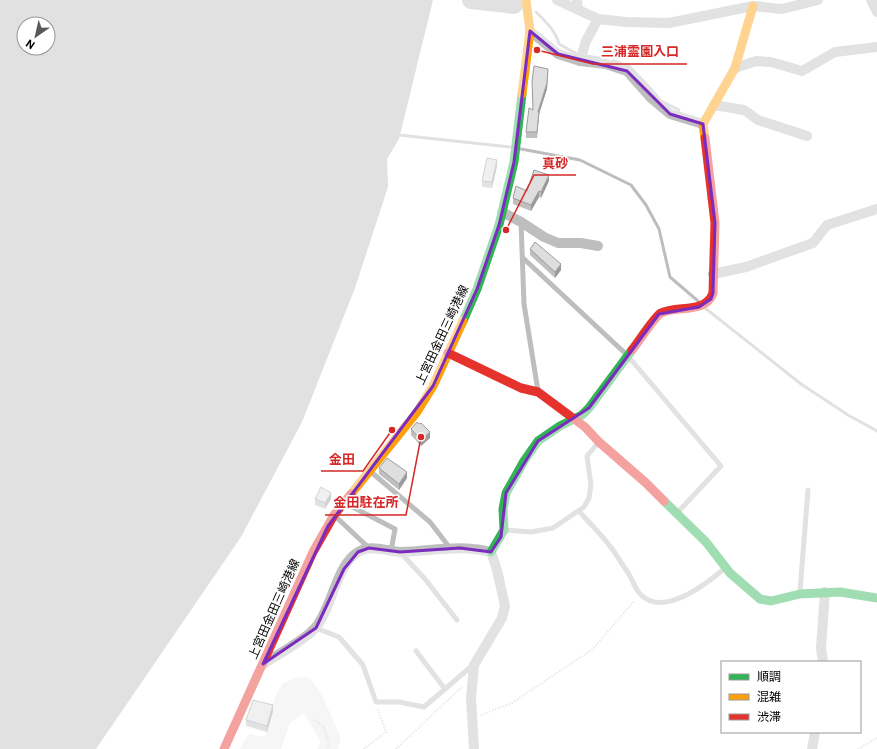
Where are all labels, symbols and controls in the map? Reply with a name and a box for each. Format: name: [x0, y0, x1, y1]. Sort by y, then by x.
north arrow: [16, 16, 56, 56]
text: N: [24, 36, 38, 51]
callout: 三浦霊園入口: [593, 39, 687, 64]
text: 三浦霊園入口: [601, 44, 679, 59]
callout: 真砂: [534, 150, 576, 175]
text: 真砂: [542, 156, 568, 171]
street label: 上宮田金田三崎港線: [413, 283, 471, 387]
callout: 金田: [321, 446, 363, 471]
text: 金田: [329, 452, 355, 467]
callout: 金田駐在所: [325, 490, 406, 515]
text: 金田駐在所: [333, 495, 399, 510]
street label: 上宮田金田三崎港線: [246, 557, 302, 661]
legend: [721, 661, 861, 733]
text: 順調: [757, 670, 781, 684]
text: 混雑: [757, 690, 781, 704]
text: 渋滞: [757, 710, 781, 724]

